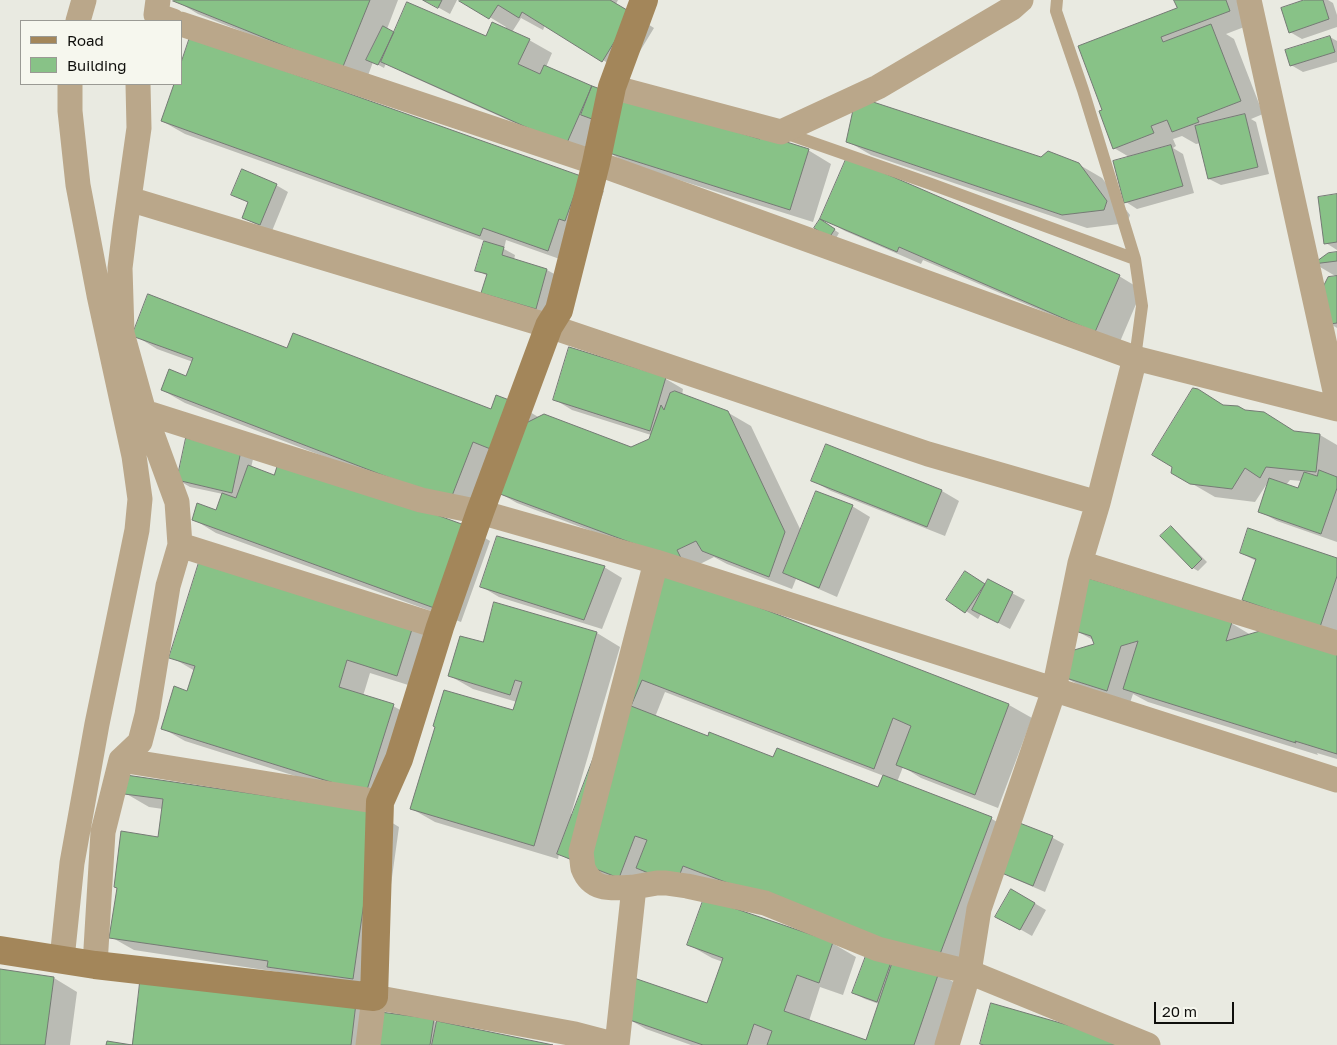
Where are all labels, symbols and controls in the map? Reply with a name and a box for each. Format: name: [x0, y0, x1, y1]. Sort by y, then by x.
legend: [20, 20, 182, 85]
text: Road: [67, 31, 104, 49]
text: Building: [67, 56, 127, 74]
scale bar: [1157, 992, 1237, 1024]
text: 20 m: [1162, 1002, 1197, 1020]

